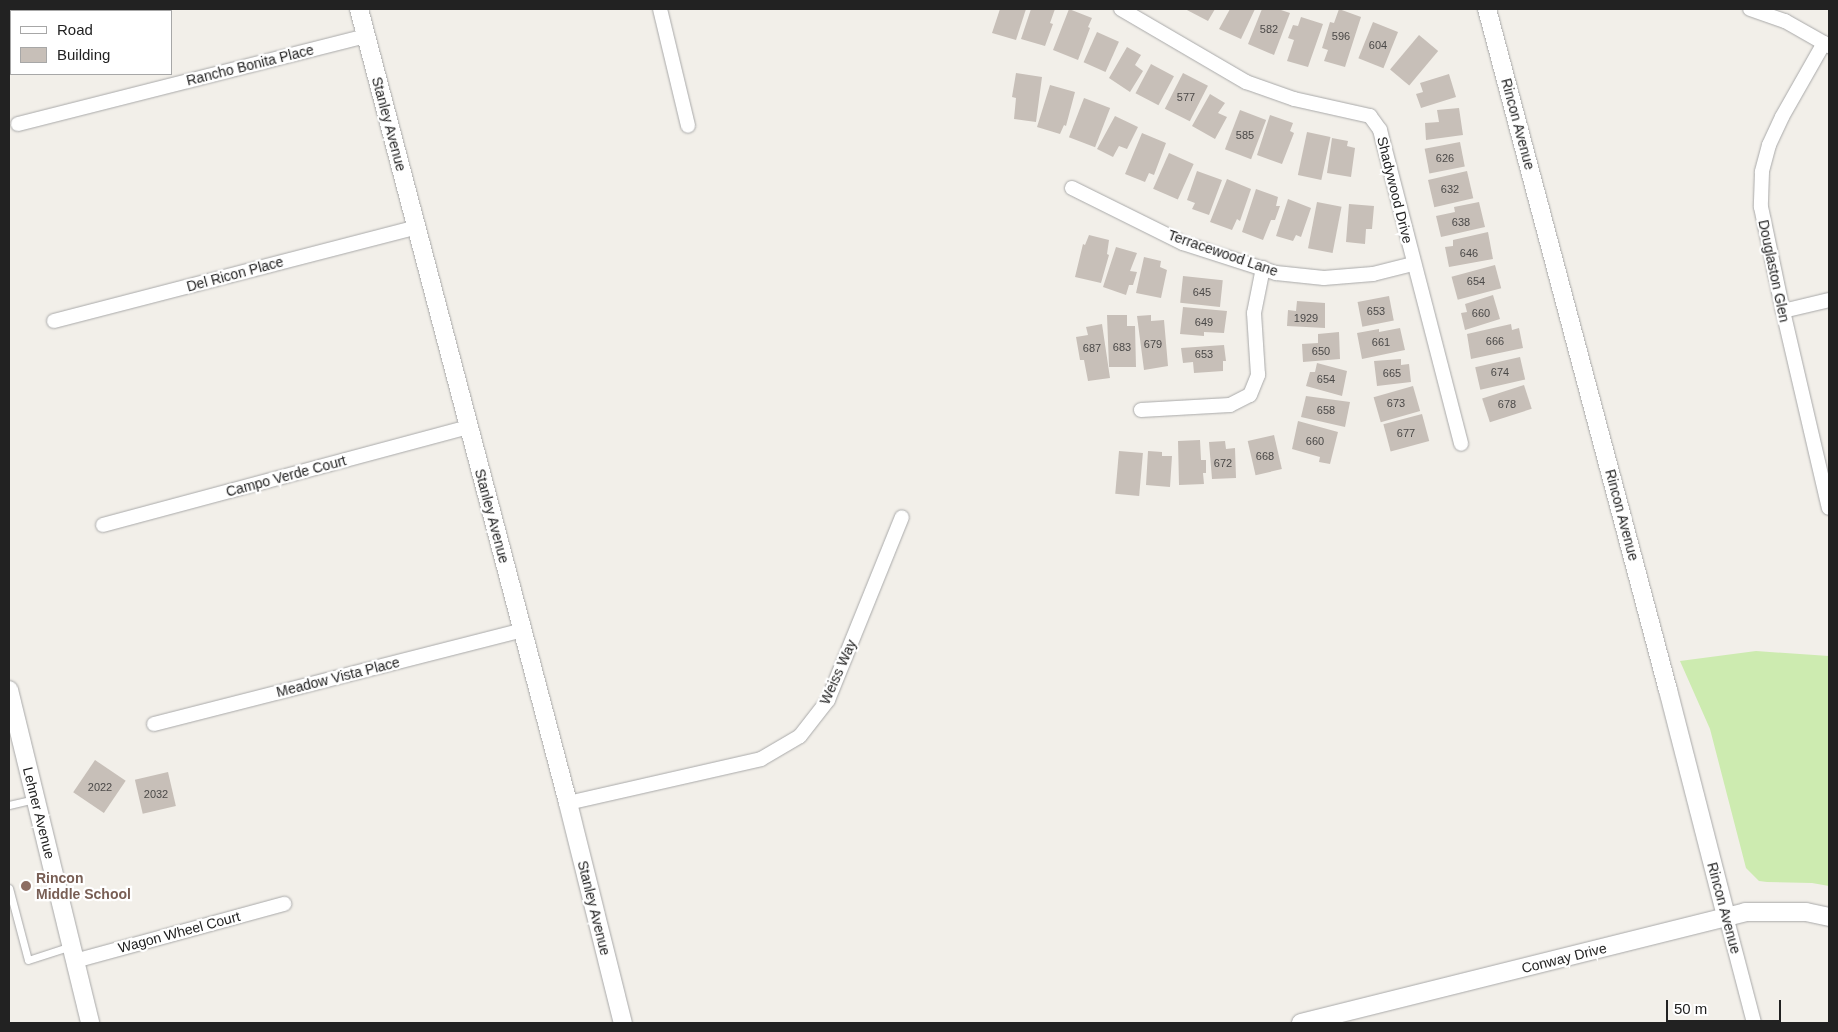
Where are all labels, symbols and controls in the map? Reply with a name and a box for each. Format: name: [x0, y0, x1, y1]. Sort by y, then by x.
legend: [10, 10, 172, 75]
text: Road: [57, 21, 93, 38]
house number: 582: [1260, 22, 1278, 36]
house number: 596: [1332, 29, 1350, 43]
house number: 604: [1369, 38, 1387, 52]
street label: Rancho Bonita Place: [185, 41, 315, 89]
text: Building: [57, 46, 110, 63]
street label: Stanley Avenue: [368, 75, 410, 173]
street label: Rincon Avenue: [1498, 76, 1538, 172]
house number: 577: [1177, 90, 1195, 104]
house number: 585: [1236, 128, 1254, 142]
street label: Shadywood Drive: [1374, 135, 1416, 245]
house number: 626: [1436, 151, 1454, 165]
house number: 632: [1441, 182, 1459, 196]
house number: 638: [1452, 215, 1470, 229]
street label: Douglaston Glen: [1755, 218, 1793, 324]
street label: Terracewood Lane: [1166, 226, 1280, 280]
house number: 646: [1460, 246, 1478, 260]
street label: Del Ricon Place: [185, 253, 285, 295]
house number: 654: [1467, 274, 1485, 288]
house number: 645: [1193, 285, 1211, 299]
house number: 653: [1367, 304, 1385, 318]
house number: 660: [1472, 306, 1490, 320]
house number: 1929: [1294, 311, 1318, 325]
house number: 649: [1195, 315, 1213, 329]
house number: 666: [1486, 334, 1504, 348]
house number: 661: [1372, 335, 1390, 349]
house number: 679: [1144, 337, 1162, 351]
house number: 683: [1113, 340, 1131, 354]
house number: 687: [1083, 341, 1101, 355]
house number: 650: [1312, 344, 1330, 358]
house number: 653: [1195, 347, 1213, 361]
house number: 674: [1491, 365, 1509, 379]
house number: 665: [1383, 366, 1401, 380]
house number: 654: [1317, 372, 1335, 386]
house number: 673: [1387, 396, 1405, 410]
house number: 678: [1498, 397, 1516, 411]
house number: 658: [1317, 403, 1335, 417]
house number: 677: [1397, 426, 1415, 440]
house number: 660: [1306, 434, 1324, 448]
house number: 668: [1256, 449, 1274, 463]
street label: Campo Verde Court: [224, 452, 348, 500]
house number: 672: [1214, 456, 1232, 470]
street label: Stanley Avenue: [471, 467, 513, 565]
street label: Rincon Avenue: [1602, 467, 1642, 563]
street label: Weiss Way: [816, 637, 860, 707]
street label: Meadow Vista Place: [275, 654, 401, 700]
street label: Lehner Avenue: [19, 765, 59, 861]
house number: 2022: [88, 780, 112, 794]
house number: 2032: [144, 787, 168, 801]
street label: Stanley Avenue: [574, 859, 614, 957]
street label: Rincon Avenue: [1704, 860, 1744, 956]
place label: Rincon Middle School: [36, 870, 131, 902]
marker: Rincon Middle School: [20, 880, 32, 892]
street label: Wagon Wheel Court: [116, 908, 242, 956]
street label: Conway Drive: [1520, 939, 1608, 977]
scale bar: [1668, 990, 1783, 1022]
text: 50 m: [1674, 1000, 1707, 1017]

